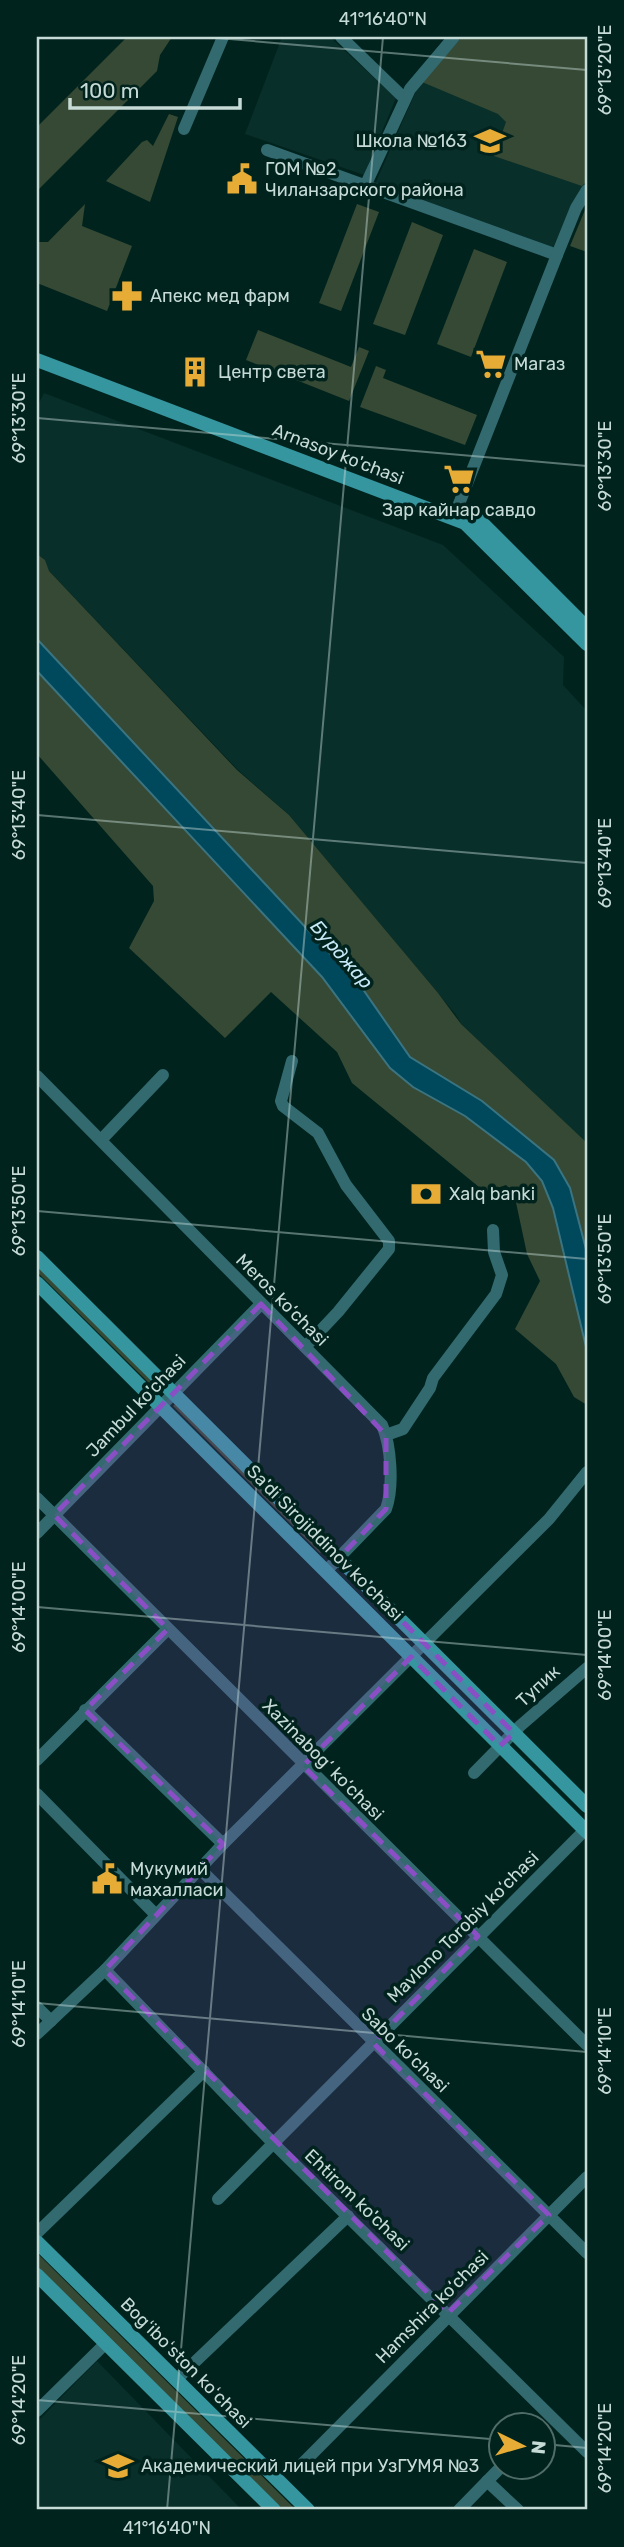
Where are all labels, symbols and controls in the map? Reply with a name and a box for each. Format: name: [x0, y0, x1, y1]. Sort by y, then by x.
text: 41°16'40"N: [339, 8, 427, 30]
text: 69°13'20"E: [594, 25, 616, 115]
scale bar: [70, 66, 240, 110]
text: 100 m: [80, 78, 139, 103]
school or university icon: Школа №163: [473, 124, 507, 158]
place label: Школа №163: [355, 130, 467, 152]
place label: ГОМ №2 Чиланзарского района: [265, 158, 464, 201]
public building icon: ГОМ №2 Чиланзарского района: [225, 162, 259, 196]
pharmacy icon: Апекс мед фарм: [110, 279, 144, 313]
place label: Апекс мед фарм: [150, 285, 290, 307]
supermarket icon: Магаз: [474, 347, 508, 381]
place label: Магаз: [514, 353, 565, 375]
building icon: Центр света: [178, 355, 212, 389]
place label: Центр света: [218, 361, 326, 383]
text: 69°13'30"E: [8, 373, 30, 463]
street label: Arnasoy ko'chasi: [269, 419, 407, 489]
text: 69°13'30"E: [594, 421, 616, 511]
supermarket icon: Зар кайнар савдо: [442, 462, 476, 496]
place label: Зар кайнар савдо: [382, 499, 536, 521]
text: 69°13'40"E: [8, 770, 30, 860]
text: 69°13'40"E: [594, 818, 616, 908]
water label: Бурджар: [306, 916, 377, 993]
text: 69°13'50"E: [8, 1166, 30, 1256]
bank icon: Xalq banki: [409, 1177, 443, 1211]
place label: Xalq banki: [449, 1183, 535, 1205]
text: 69°13'50"E: [594, 1214, 616, 1304]
street label: Meros ko‘chasi: [231, 1249, 333, 1351]
street label: Jambul ko'chasi: [82, 1350, 190, 1462]
street label: Sa'di Sirojiddinov ko'chasi: [242, 1460, 408, 1626]
text: 69°14'00"E: [8, 1561, 30, 1653]
text: 69°14'00"E: [594, 1609, 616, 1701]
street label: Тупик: [512, 1660, 565, 1712]
street label: Xazinabog‘ ko‘chasi: [258, 1695, 388, 1825]
street label: Mavlono Torobiy ko‘chasi: [383, 1847, 543, 2007]
place label: Мукумий махалласи: [130, 1858, 224, 1901]
public building icon: Мукумий махалласи: [90, 1862, 124, 1896]
text: 69°14'10"E: [8, 1960, 30, 2048]
street label: Sabo ko‘chasi: [357, 2003, 453, 2097]
text: 69°14'10"E: [594, 2007, 616, 2095]
street label: Ehtirom ko'chasi: [300, 2145, 414, 2255]
street label: Hamshira ko‘chasi: [371, 2246, 493, 2368]
street label: Bogʻiboʻston koʻchasi: [116, 2293, 256, 2433]
text: 69°14'20"E: [8, 2355, 30, 2445]
text: 69°14'20"E: [594, 2403, 616, 2493]
north arrow: [488, 2410, 558, 2480]
text: N: [526, 2440, 550, 2455]
school or university icon: Академический лицей при УзГУМЯ №3: [101, 2449, 135, 2483]
place label: Академический лицей при УзГУМЯ №3: [141, 2455, 479, 2477]
text: 41°16'40"N: [123, 2517, 211, 2539]

